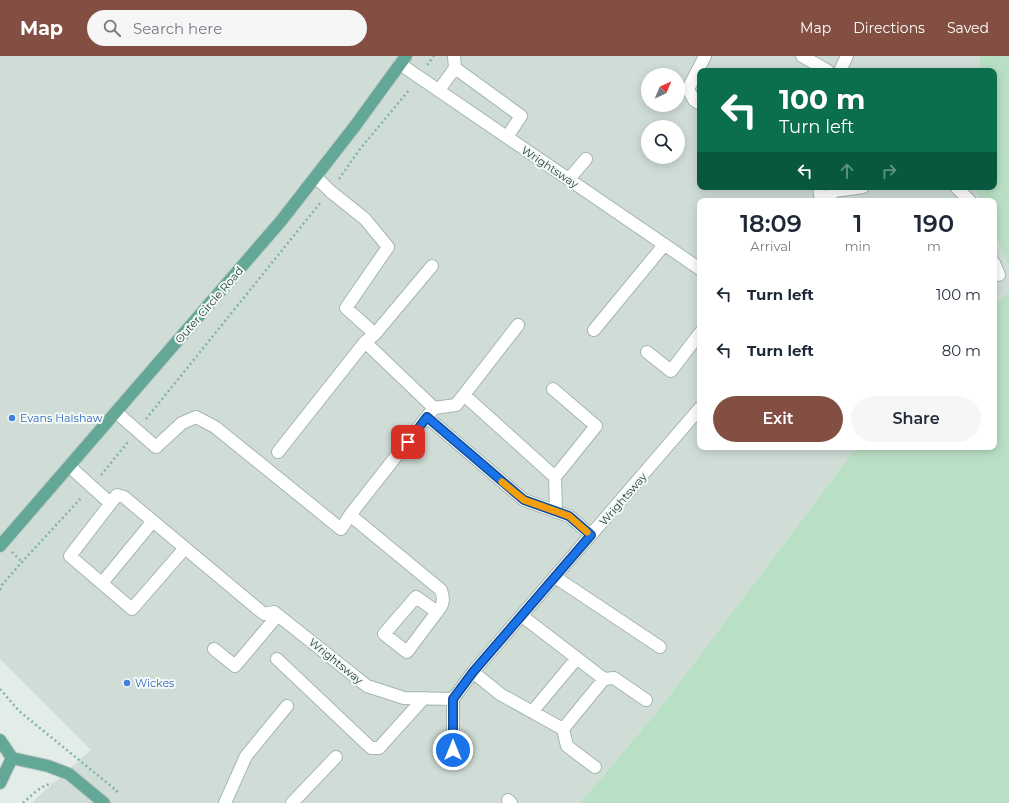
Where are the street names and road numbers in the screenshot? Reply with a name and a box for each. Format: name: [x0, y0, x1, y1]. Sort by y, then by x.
street label: Wrightsway: [519, 143, 581, 191]
street label: Outer Circle Road: [172, 264, 246, 346]
street label: Wrightsway: [596, 470, 650, 528]
street label: Wrightsway: [306, 635, 366, 687]

